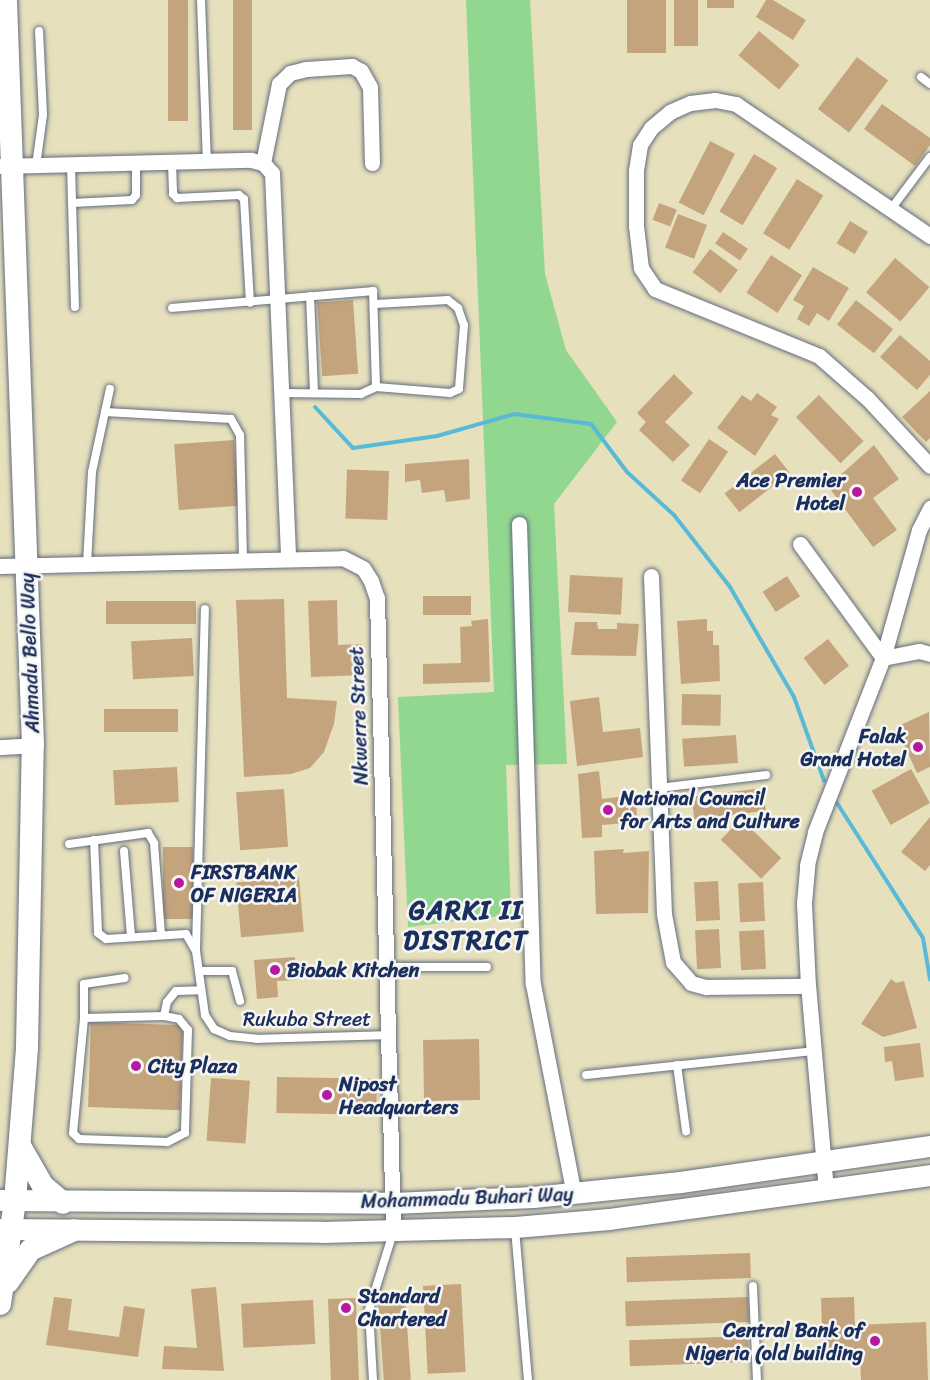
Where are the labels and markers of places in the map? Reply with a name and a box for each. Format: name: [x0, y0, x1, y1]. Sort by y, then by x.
place label: Ace Premier Hotel: [737, 468, 845, 515]
marker: Ace Premier Hotel: [850, 485, 864, 499]
place label: Falak Grand Hotel: [800, 724, 906, 771]
marker: Falak Grand Hotel: [911, 740, 925, 754]
place label: National Council for Arts and Culture: [620, 786, 799, 833]
marker: National Council for Arts and Culture: [601, 803, 615, 817]
place label: FIRSTBANK OF NIGERIA: [191, 860, 297, 907]
marker: FIRSTBANK OF NIGERIA: [172, 876, 186, 890]
place label: Biobak Kitchen: [287, 958, 420, 982]
marker: Biobak Kitchen: [268, 963, 282, 977]
place label: City Plaza: [148, 1054, 238, 1078]
marker: City Plaza: [129, 1059, 143, 1073]
place label: Nipost Headquarters: [339, 1072, 458, 1119]
marker: Nipost Headquarters: [320, 1088, 334, 1102]
place label: Standard Chartered: [358, 1284, 446, 1331]
marker: Standard Chartered: [339, 1301, 353, 1315]
place label: Central Bank of Nigeria (old building: [686, 1318, 863, 1365]
marker: Central Bank of Nigeria (old building: [868, 1334, 882, 1348]

